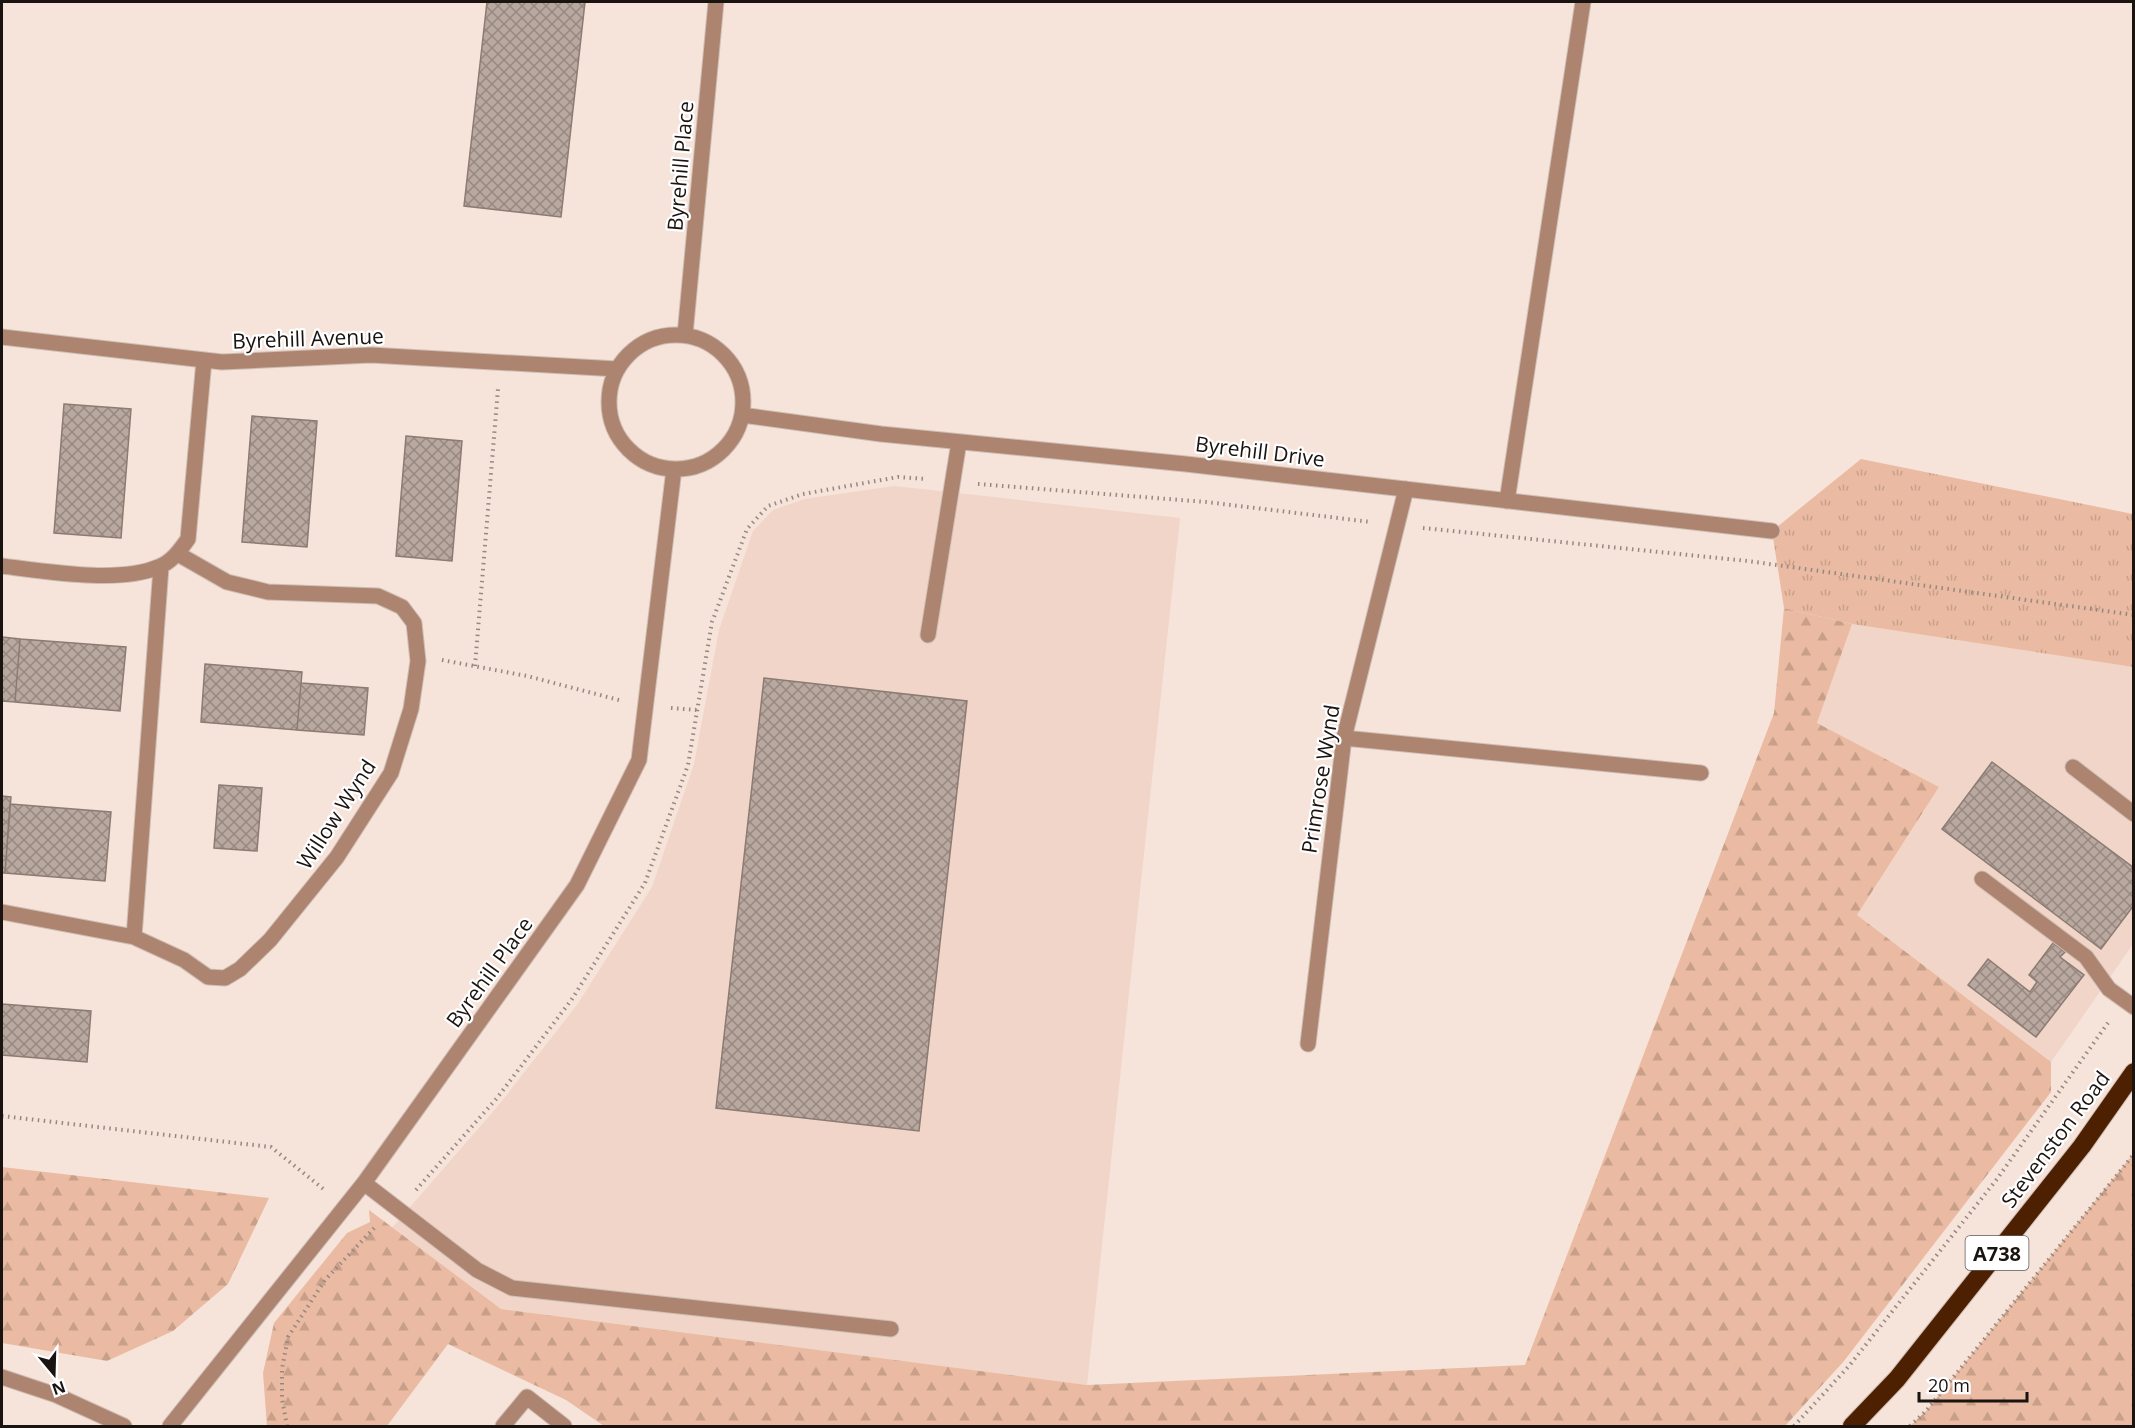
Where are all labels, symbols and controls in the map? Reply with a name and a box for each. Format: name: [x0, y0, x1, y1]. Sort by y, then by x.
street label: Byrehill Place: [660, 100, 700, 232]
street label: Byrehill Avenue: [232, 321, 384, 355]
street label: Byrehill Drive: [1194, 429, 1326, 473]
street label: Primrose Wynd: [1294, 703, 1346, 855]
street label: Willow Wynd: [290, 754, 382, 874]
street label: Byrehill Place: [439, 911, 539, 1033]
street label: Stevenston Road: [1994, 1065, 2116, 1213]
road number: A738: [1966, 1236, 2028, 1270]
north arrow: [24, 1344, 84, 1404]
scale bar: [1919, 1365, 2027, 1403]
text: 20 m: [1928, 1373, 1970, 1397]
text: N: [49, 1376, 69, 1401]

